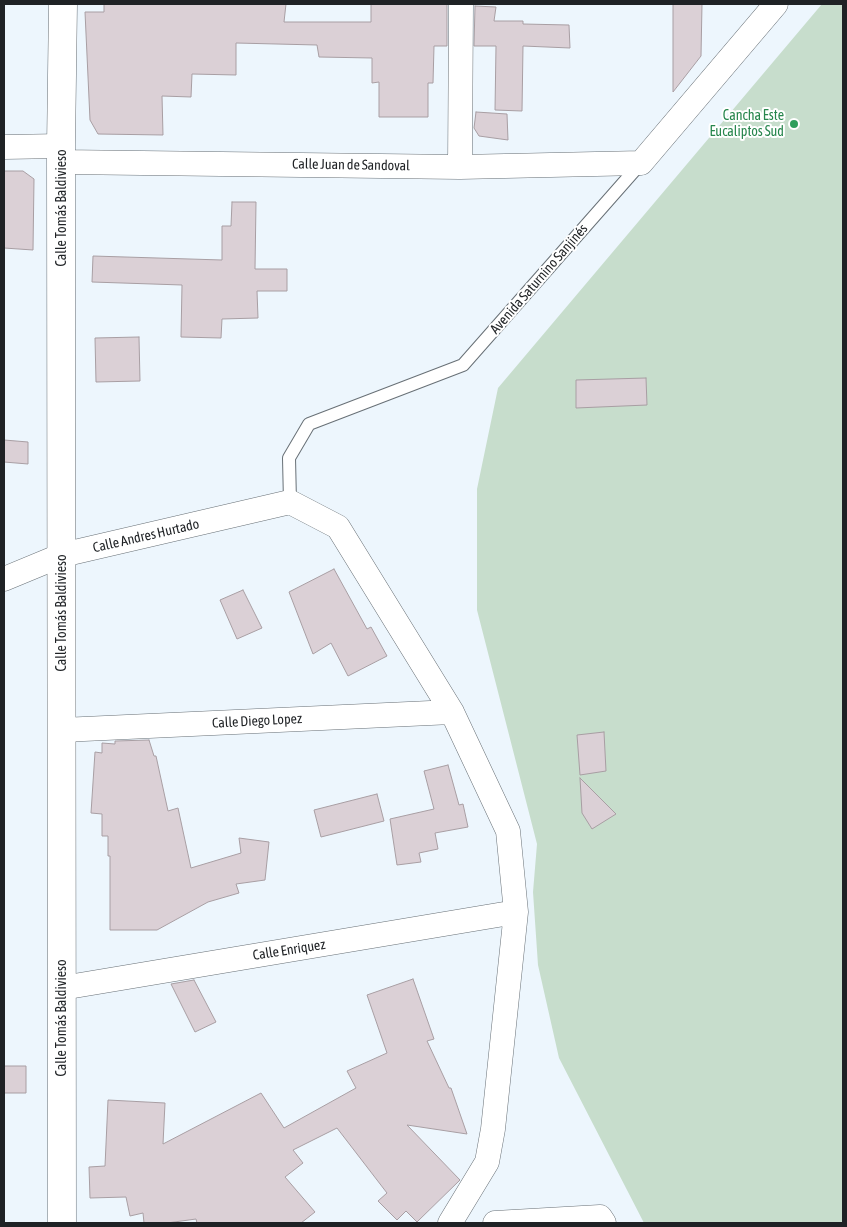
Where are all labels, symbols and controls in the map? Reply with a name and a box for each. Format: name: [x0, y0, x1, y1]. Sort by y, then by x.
place label: Cancha Este Eucaliptos Sud: [709, 108, 784, 140]
marker: Cancha Este Eucaliptos Sud: [788, 118, 800, 130]
street label: Calle Tomás Baldivieso: [54, 149, 70, 267]
street label: Calle Juan de Sandoval: [292, 156, 410, 174]
street label: Avenida Saturnino Sanjinés: [487, 221, 591, 337]
street label: Calle Andres Hurtado: [91, 516, 201, 556]
street label: Calle Tomás Baldivieso: [54, 554, 70, 672]
street label: Calle Diego Lopez: [212, 710, 302, 732]
street label: Calle Enriquez: [252, 936, 326, 964]
street label: Calle Tomás Baldivieso: [54, 959, 70, 1077]

